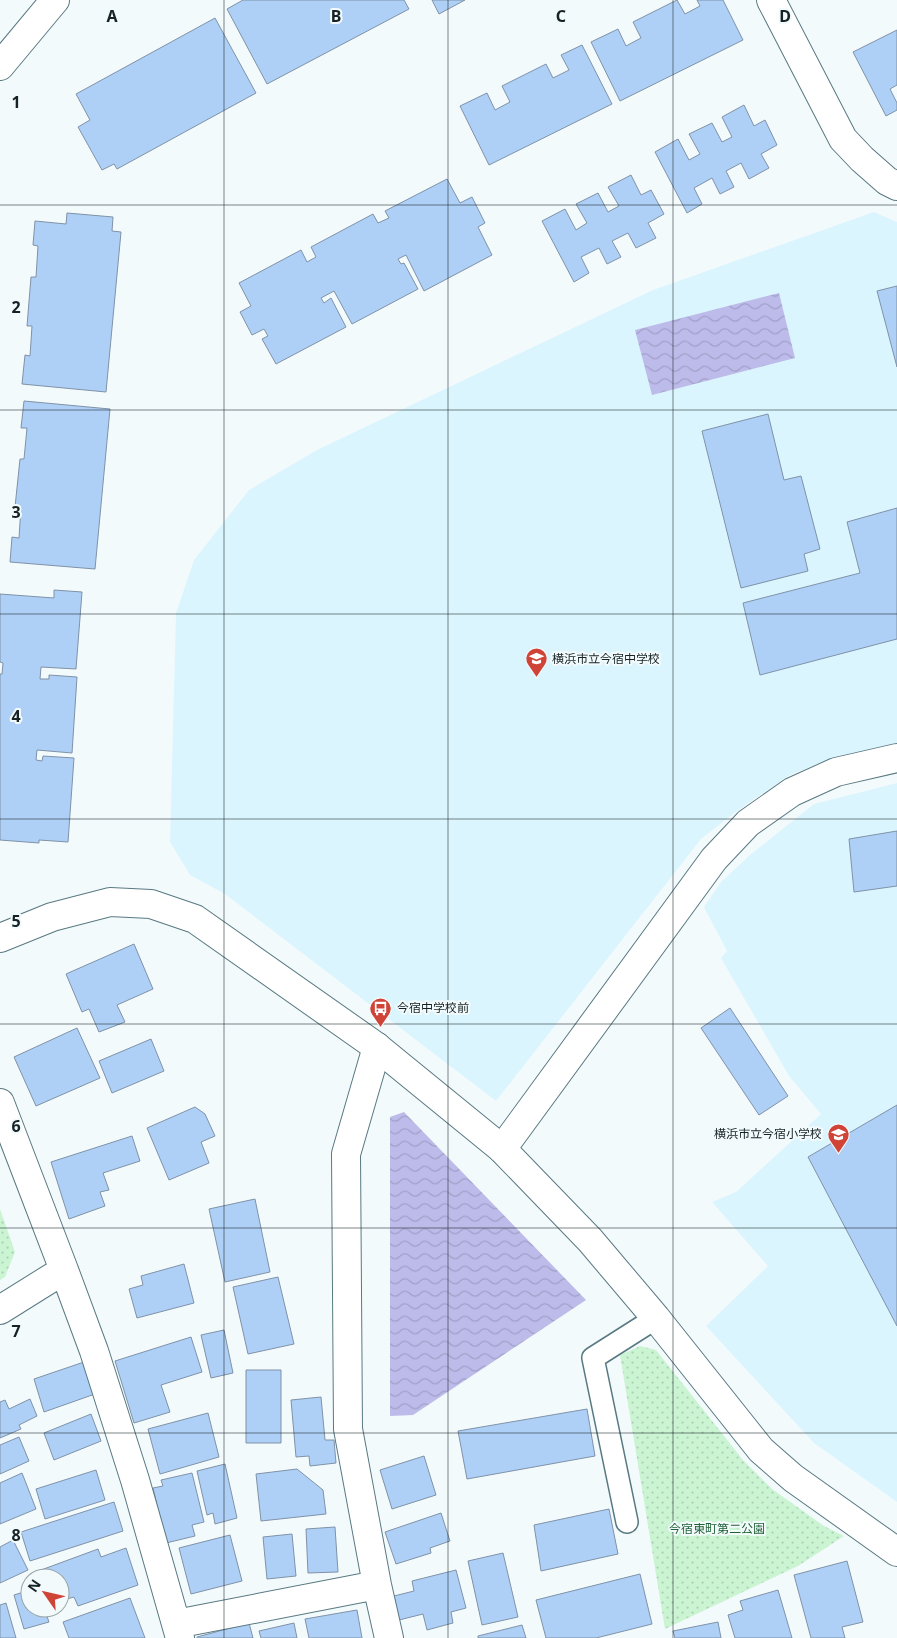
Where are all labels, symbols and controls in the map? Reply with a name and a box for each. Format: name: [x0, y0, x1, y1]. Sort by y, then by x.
text: A: [106, 5, 118, 27]
text: B: [331, 5, 341, 27]
text: C: [556, 5, 566, 27]
text: D: [779, 5, 791, 27]
text: 1: [11, 91, 21, 113]
text: 2: [11, 296, 21, 318]
text: 3: [11, 501, 21, 523]
school or university icon: 横浜市立今宿中学校: [524, 647, 548, 678]
place label: 横浜市立今宿中学校: [552, 650, 660, 667]
text: 4: [11, 705, 21, 727]
text: 5: [11, 910, 21, 932]
bus stop icon: 今宿中学校前: [369, 996, 393, 1027]
place label: 今宿中学校前: [397, 999, 469, 1016]
text: 6: [11, 1115, 21, 1137]
school or university icon: 横浜市立今宿小学校: [826, 1122, 850, 1153]
place label: 横浜市立今宿小学校: [714, 1125, 822, 1142]
text: 7: [11, 1320, 21, 1342]
park label: 今宿東町第二公園: [669, 1520, 765, 1537]
text: 8: [11, 1524, 21, 1546]
north arrow: [20, 1568, 70, 1618]
text: N: [23, 1575, 45, 1595]

